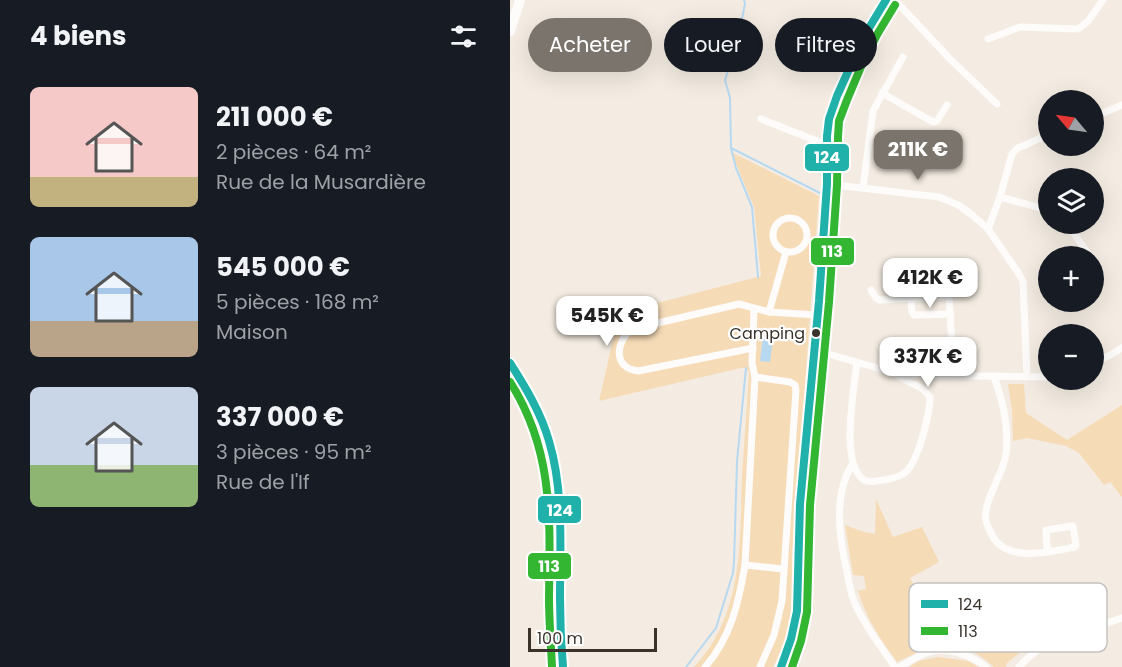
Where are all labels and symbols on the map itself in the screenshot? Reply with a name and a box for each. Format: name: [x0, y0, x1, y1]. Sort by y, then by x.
north arrow: [1038, 90, 1104, 156]
pin: 211K €: [869, 130, 967, 181]
line badge: 124: [804, 143, 850, 172]
text: 124: [814, 146, 840, 169]
line badge: 113: [810, 237, 855, 266]
text: 113: [821, 240, 843, 263]
pin: 412K €: [881, 258, 979, 309]
pin: 545K €: [558, 296, 656, 347]
place label: Camping: [730, 322, 805, 345]
marker: Camping: [810, 327, 822, 339]
pin: 337K €: [879, 337, 977, 388]
line badge: 124: [537, 495, 582, 524]
text: 124: [547, 499, 573, 522]
line badge: 113: [527, 552, 572, 580]
text: 113: [538, 555, 560, 578]
legend: [909, 583, 1107, 652]
text: 124: [958, 593, 982, 616]
text: 113: [958, 620, 978, 643]
scale bar: [528, 625, 657, 652]

